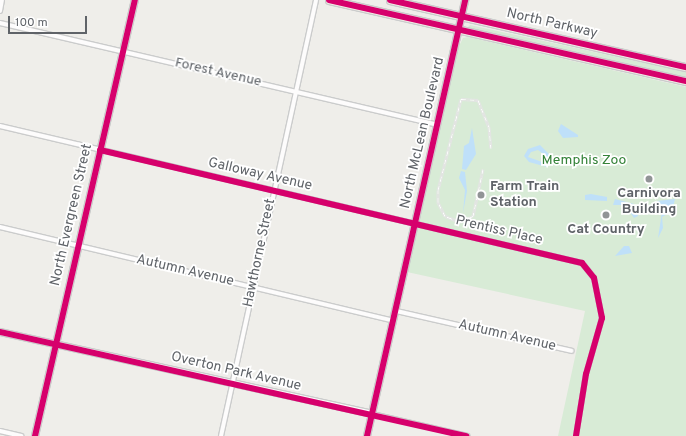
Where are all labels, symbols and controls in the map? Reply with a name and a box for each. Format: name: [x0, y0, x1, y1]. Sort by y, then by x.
street label: North Parkway: [505, 5, 599, 43]
scale bar: [10, 8, 89, 34]
text: 100 m: [15, 15, 48, 31]
street label: Forest Avenue: [173, 55, 263, 91]
street label: North McLean Boulevard: [397, 56, 449, 210]
street label: North Evergreen Street: [47, 142, 97, 288]
park label: Memphis Zoo: [542, 153, 626, 169]
street label: Galloway Avenue: [206, 155, 314, 195]
marker: Carnivora Building: [644, 174, 654, 184]
place label: Farm Train Station: [490, 179, 559, 212]
place label: Carnivora Building: [617, 186, 681, 218]
marker: Farm Train Station: [475, 189, 487, 201]
street label: Hawthorne Street: [240, 197, 280, 309]
marker: Cat Country: [601, 210, 611, 220]
street label: Prentiss Place: [454, 213, 544, 249]
place label: Cat Country: [567, 222, 645, 238]
street label: Autumn Avenue: [134, 252, 236, 290]
street label: Autumn Avenue: [456, 317, 558, 355]
street label: Overton Park Avenue: [169, 349, 303, 395]

